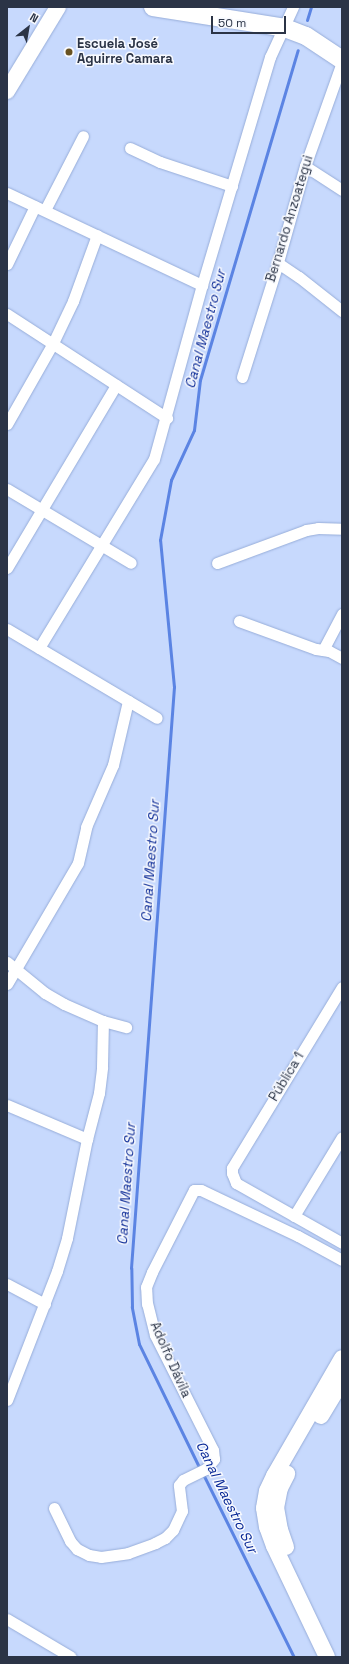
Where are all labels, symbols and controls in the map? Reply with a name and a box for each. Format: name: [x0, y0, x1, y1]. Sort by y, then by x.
north arrow: [8, 8, 48, 48]
scale bar: [213, 8, 288, 34]
text: N: [27, 10, 41, 26]
text: 50 m: [218, 15, 246, 31]
place label: Escuela José Aguirre Camara: [77, 37, 173, 68]
marker: Escuela José Aguirre Camara: [64, 47, 74, 57]
street label: Bernardo Anzoategui: [263, 154, 317, 284]
water label: Canal Maestro Sur: [181, 268, 229, 390]
water label: Canal Maestro Sur: [137, 799, 163, 923]
street label: Pública 1: [266, 1050, 308, 1104]
water label: Canal Maestro Sur: [113, 1122, 139, 1246]
street label: Adolfo Dávila: [146, 1320, 194, 1400]
water label: Canal Maestro Sur: [193, 1438, 261, 1556]

